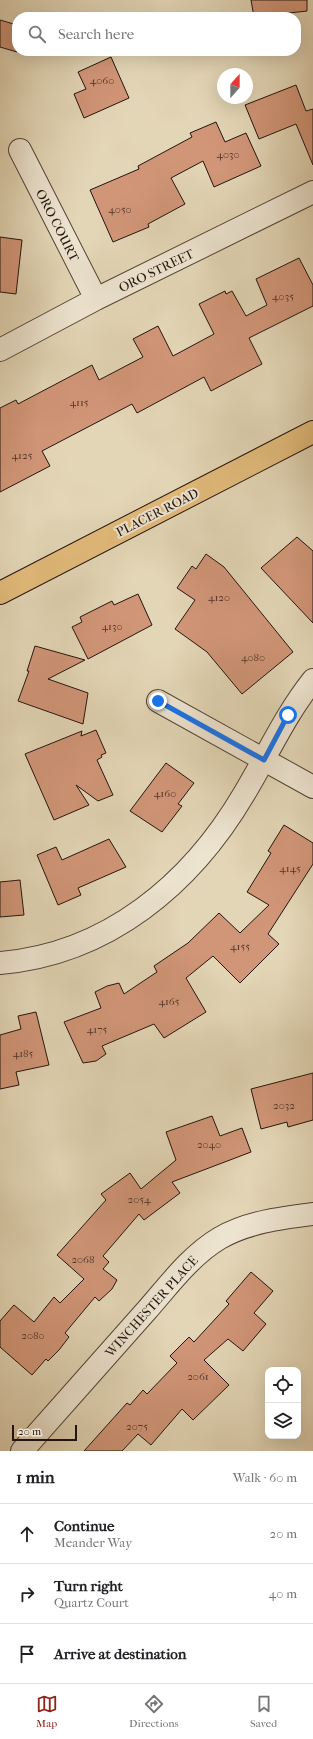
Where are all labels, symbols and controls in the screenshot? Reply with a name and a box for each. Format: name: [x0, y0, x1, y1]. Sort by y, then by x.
search box: [12, 12, 301, 56]
icon: search: [26, 23, 48, 45]
text: Search here: [58, 25, 134, 43]
north arrow: [217, 68, 253, 104]
house number: 4060: [90, 74, 114, 87]
house number: 4030: [216, 148, 240, 161]
street label: ORO COURT: [33, 187, 82, 264]
house number: 4050: [108, 203, 132, 216]
street label: ORO STREET: [116, 246, 196, 295]
house number: 4035: [272, 290, 294, 303]
house number: 4115: [69, 396, 89, 409]
house number: 4125: [12, 449, 33, 462]
street label: PLACER ROAD: [114, 485, 201, 540]
house number: 4120: [208, 591, 230, 604]
house number: 4130: [101, 620, 123, 633]
house number: 4080: [241, 651, 265, 664]
route end: [149, 692, 167, 710]
route start: [279, 706, 297, 724]
house number: 4160: [154, 787, 176, 800]
house number: 4145: [279, 862, 301, 875]
house number: 4155: [230, 940, 250, 953]
house number: 4165: [158, 995, 180, 1008]
house number: 4175: [87, 1023, 107, 1036]
house number: 4185: [13, 1047, 34, 1060]
house number: 2032: [273, 1099, 295, 1112]
house number: 2040: [197, 1138, 221, 1151]
house number: 2054: [128, 1193, 151, 1206]
house number: 2068: [71, 1253, 95, 1266]
street label: WINCHESTER PLACE: [101, 1253, 201, 1361]
house number: 2080: [21, 1329, 45, 1342]
map controls: [265, 1367, 301, 1439]
button: locate: [265, 1367, 301, 1403]
house number: 2061: [187, 1370, 209, 1383]
button: layers: [265, 1403, 301, 1439]
house number: 2075: [126, 1420, 148, 1433]
scale bar: [12, 1423, 77, 1442]
text: 20 m: [18, 1425, 41, 1438]
text: 1 min: [16, 1467, 55, 1487]
text: Walk · 60 m: [233, 1470, 297, 1485]
text: Continue: [54, 1517, 114, 1535]
icon: ahead: [16, 1523, 38, 1545]
text: 20 m: [270, 1526, 297, 1541]
text: Meander Way: [54, 1535, 132, 1550]
text: Turn right: [54, 1577, 123, 1595]
icon: right: [16, 1583, 38, 1605]
text: 40 m: [269, 1586, 297, 1601]
text: Quartz Court: [54, 1595, 129, 1610]
icon: arrive: [16, 1643, 38, 1665]
text: Arrive at destination: [54, 1645, 186, 1663]
tab: Map: [36, 1693, 58, 1730]
tab: Directions: [129, 1693, 179, 1730]
tab: Saved: [250, 1693, 277, 1730]

